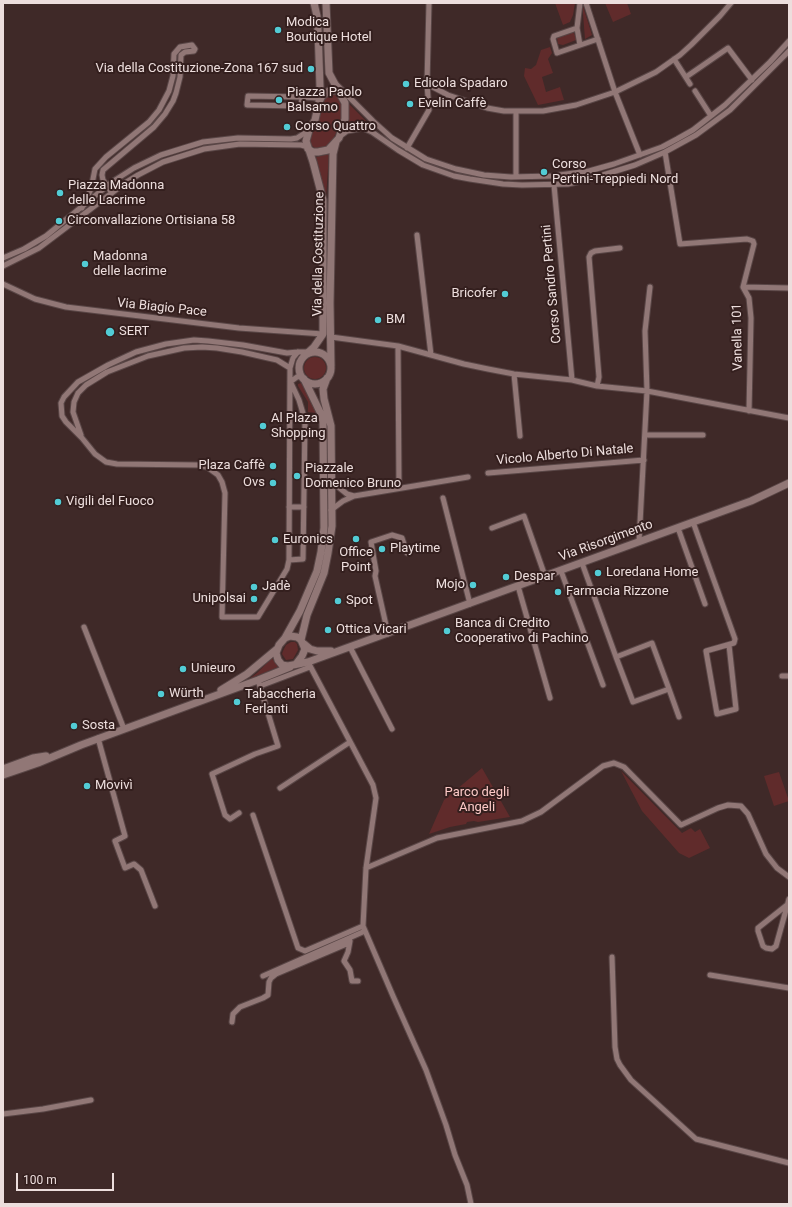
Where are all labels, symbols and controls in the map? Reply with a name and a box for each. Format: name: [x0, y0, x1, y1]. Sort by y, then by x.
place label: Modica Boutique Hotel: [286, 15, 372, 46]
marker: Modica Boutique Hotel: [273, 25, 283, 35]
place label: Via della Costituzione-Zona 167 sud: [95, 61, 303, 77]
marker: Via della Costituzione-Zona 167 sud: [306, 64, 316, 74]
place label: Edicola Spadaro: [414, 76, 508, 92]
marker: Edicola Spadaro: [401, 79, 411, 89]
place label: Piazza Paolo Balsamo: [287, 85, 362, 116]
marker: Piazza Paolo Balsamo: [274, 95, 284, 105]
place label: Evelin Caffè: [418, 96, 486, 112]
marker: Evelin Caffè: [405, 99, 415, 109]
place label: Corso Quattro: [295, 119, 376, 135]
marker: Corso Quattro: [282, 122, 292, 132]
place label: Corso Pertini-Treppiedi Nord: [552, 157, 678, 188]
marker: Corso Pertini-Treppiedi Nord: [539, 167, 549, 177]
place label: Piazza Madonna delle Lacrime: [68, 178, 164, 209]
marker: Piazza Madonna delle Lacrime: [55, 188, 65, 198]
street label: Via della Costituzione: [310, 191, 328, 317]
place label: Circonvallazione Ortisiana 58: [67, 213, 235, 229]
marker: Circonvallazione Ortisiana 58: [54, 216, 64, 226]
street label: Corso Sandro Pertini: [539, 224, 565, 344]
place label: Madonna delle lacrime: [93, 249, 167, 280]
marker: Madonna delle lacrime: [80, 259, 90, 269]
place label: Bricofer: [451, 286, 497, 302]
marker: Bricofer: [500, 289, 510, 299]
street label: Via Biagio Pace: [116, 296, 208, 320]
street label: Vanella 101: [730, 303, 746, 371]
place label: BM: [386, 312, 405, 328]
marker: BM: [373, 315, 383, 325]
place label: SERT: [119, 324, 149, 340]
marker: SERT: [104, 326, 116, 338]
place label: Al Plaza Shopping: [271, 411, 326, 442]
marker: Al Plaza Shopping: [258, 421, 268, 431]
street label: Vicolo Alberto Di Natale: [496, 441, 634, 469]
place label: Plaza Caffè: [199, 458, 265, 474]
marker: Plaza Caffè: [268, 461, 278, 471]
place label: Piazzale Domenico Bruno: [305, 461, 401, 492]
marker: Piazzale Domenico Bruno: [292, 471, 302, 481]
place label: Ovs: [243, 475, 265, 491]
marker: Ovs: [268, 478, 278, 488]
place label: Vigili del Fuoco: [66, 494, 154, 510]
marker: Vigili del Fuoco: [53, 497, 63, 507]
street label: Via Risorgimento: [557, 517, 655, 565]
place label: Euronics: [283, 532, 333, 548]
marker: Office Point: [351, 534, 361, 544]
marker: Euronics: [270, 535, 280, 545]
place label: Playtime: [390, 541, 440, 557]
marker: Playtime: [377, 544, 387, 554]
place label: Office Point: [339, 545, 373, 576]
place label: Loredana Home: [606, 565, 698, 581]
marker: Loredana Home: [593, 568, 603, 578]
place label: Despar: [514, 569, 555, 585]
marker: Despar: [501, 572, 511, 582]
place label: Mojo: [436, 577, 465, 593]
place label: Jadè: [262, 579, 290, 595]
marker: Mojo: [468, 580, 478, 590]
marker: Jadè: [249, 582, 259, 592]
place label: Farmacia Rizzone: [566, 584, 669, 600]
marker: Farmacia Rizzone: [553, 587, 563, 597]
place label: Unipolsai: [192, 591, 246, 607]
place label: Spot: [346, 593, 373, 609]
marker: Unipolsai: [249, 594, 259, 604]
marker: Spot: [333, 596, 343, 606]
place label: Banca di Credito Cooperativo di Pachino: [455, 616, 589, 647]
place label: Ottica Vicari: [336, 622, 407, 638]
marker: Ottica Vicari: [323, 625, 333, 635]
marker: Banca di Credito Cooperativo di Pachino: [442, 626, 452, 636]
place label: Unieuro: [191, 661, 236, 677]
marker: Unieuro: [178, 664, 188, 674]
place label: Würth: [169, 686, 204, 702]
place label: Tabaccheria Ferlanti: [245, 687, 316, 718]
marker: Würth: [156, 689, 166, 699]
marker: Tabaccheria Ferlanti: [232, 697, 242, 707]
place label: Sosta: [82, 718, 115, 734]
marker: Sosta: [69, 721, 79, 731]
place label: Movivì: [95, 778, 133, 794]
marker: Movivì: [82, 781, 92, 791]
park label: Parco degli Angeli: [445, 785, 509, 816]
scale bar: [18, 1165, 116, 1191]
text: 100 m: [23, 1173, 57, 1187]

